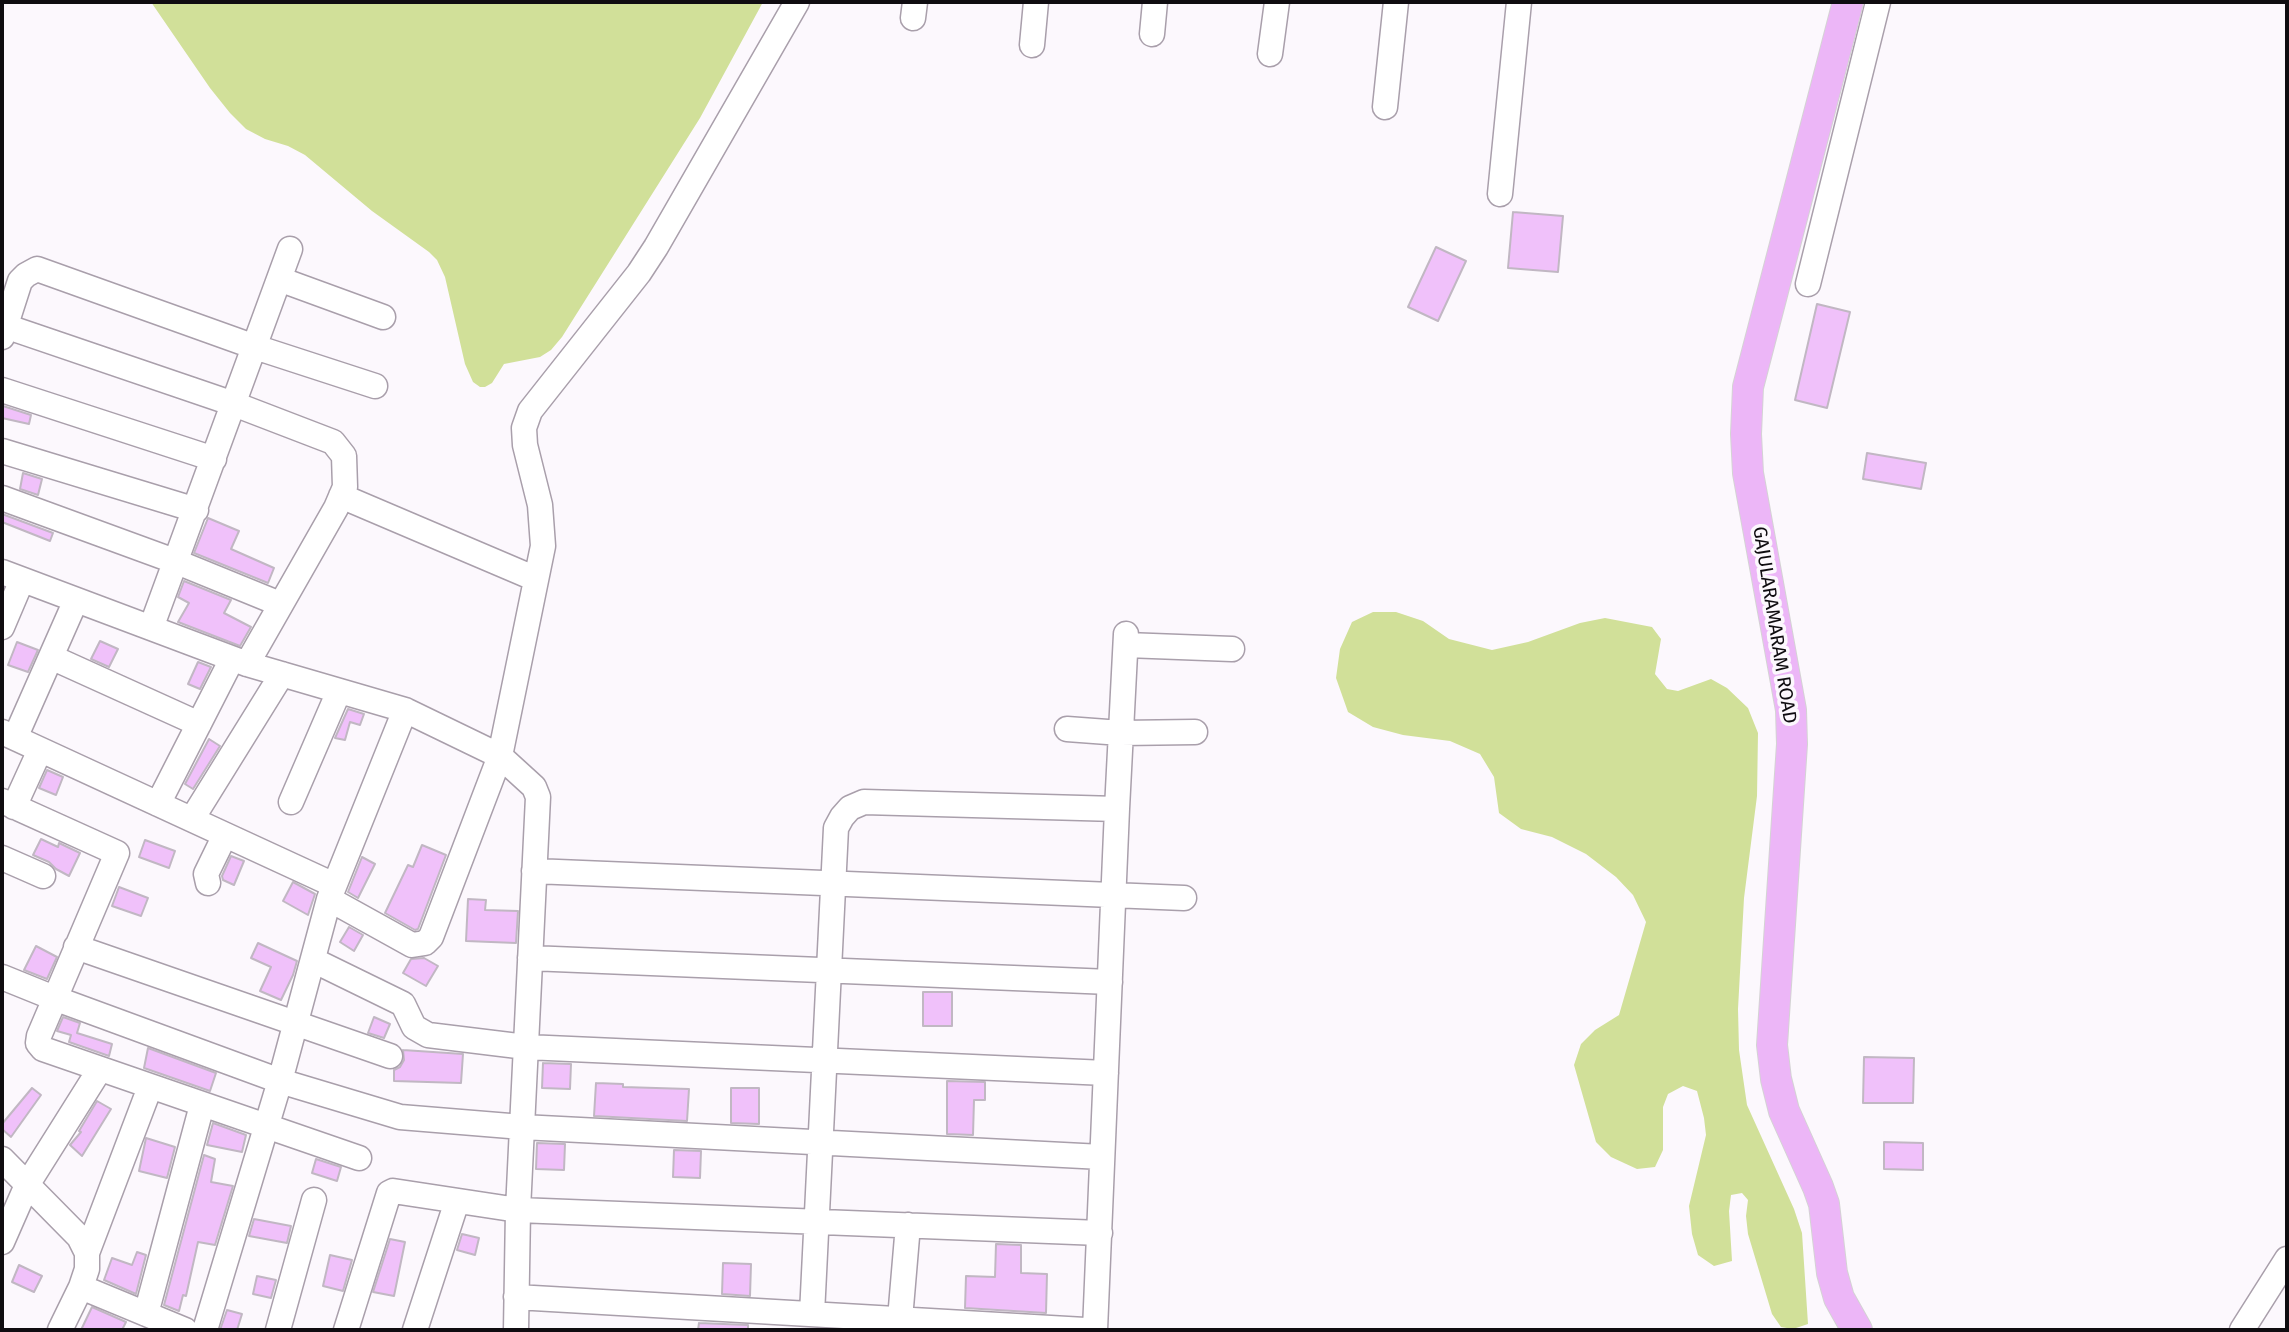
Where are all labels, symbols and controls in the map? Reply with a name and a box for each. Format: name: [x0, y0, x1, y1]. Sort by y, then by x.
street label: GAJULARAMARAM ROAD: [1747, 525, 1801, 725]

